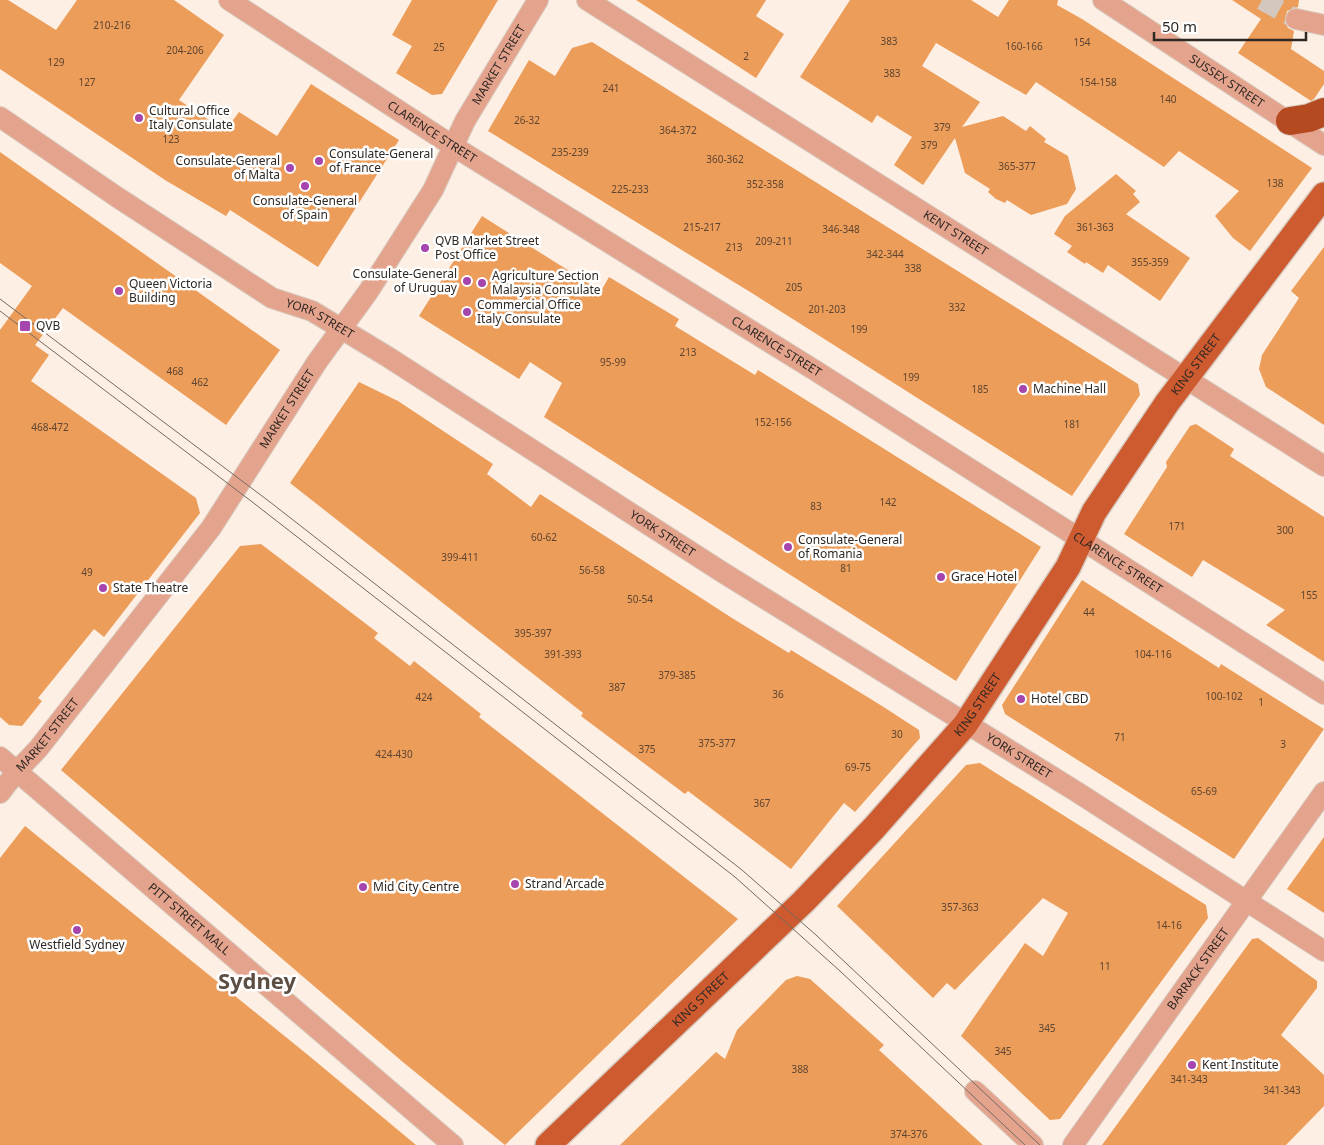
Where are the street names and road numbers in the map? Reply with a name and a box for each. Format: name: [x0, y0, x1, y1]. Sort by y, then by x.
street label: MARKET STREET: [468, 21, 529, 108]
street label: SUSSEX STREET: [1186, 50, 1268, 112]
street label: CLARENCE STREET: [384, 96, 480, 167]
street label: KENT STREET: [920, 206, 992, 260]
street label: YORK STREET: [284, 294, 358, 343]
street label: CLARENCE STREET: [728, 312, 825, 381]
street label: KING STREET: [1167, 330, 1225, 399]
street label: MARKET STREET: [255, 366, 318, 452]
street label: YORK STREET: [627, 506, 699, 561]
street label: CLARENCE STREET: [1070, 528, 1166, 597]
street label: KING STREET: [950, 669, 1005, 740]
street label: MARKET STREET: [12, 694, 83, 775]
street label: YORK STREET: [983, 729, 1056, 783]
street label: PITT STREET MALL: [145, 879, 234, 959]
street label: BARRACK STREET: [1163, 924, 1233, 1013]
street label: KING STREET: [668, 967, 733, 1031]

